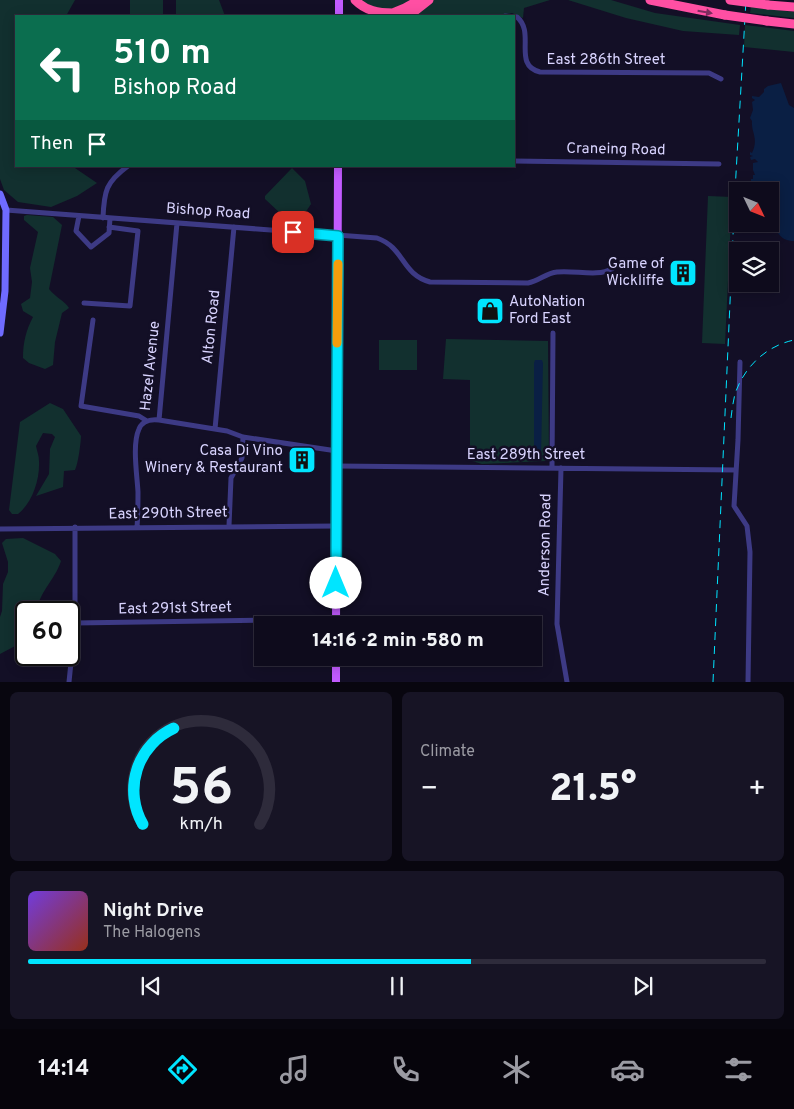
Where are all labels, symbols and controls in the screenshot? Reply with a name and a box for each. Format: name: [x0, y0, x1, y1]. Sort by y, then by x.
one-way arrow: [697, 8, 712, 16]
text: 510 m: [113, 32, 211, 76]
icon: left: [30, 35, 95, 100]
street label: East 286th Street: [547, 51, 665, 70]
text: Bishop Road: [113, 75, 237, 102]
icon: arrive: [83, 130, 111, 158]
text: Then: [30, 132, 73, 156]
street label: Craneing Road: [566, 140, 666, 160]
north arrow: [729, 182, 779, 232]
map controls: [729, 182, 779, 292]
street label: Bishop Road: [165, 200, 251, 224]
pin: [272, 211, 314, 253]
icon: arrive: [279, 218, 307, 246]
button: layers: [729, 242, 779, 292]
place label: Game of Wickliffe: [606, 255, 664, 291]
building icon: Game of Wickliffe: [668, 258, 698, 288]
street label: Alton Road: [199, 289, 225, 365]
place label: AutoNation Ford East: [509, 293, 585, 329]
shop icon: AutoNation Ford East: [475, 296, 505, 326]
street label: Hazel Avenue: [137, 320, 165, 412]
place label: Casa Di Vino Winery & Restaurant: [145, 442, 283, 478]
building icon: Casa Di Vino Winery & Restaurant: [287, 445, 317, 475]
street label: East 289th Street: [467, 446, 585, 465]
street label: Anderson Road: [536, 493, 556, 597]
street label: East 290th Street: [108, 503, 228, 525]
position arrow: [309, 556, 361, 608]
street label: East 291st Street: [118, 599, 232, 619]
speed limit sign: 60: [15, 601, 80, 666]
text: 14:16 · 2 min · 580 m: [312, 629, 484, 653]
text: Climate: [420, 742, 475, 762]
text: 56: [169, 757, 233, 823]
text: 21.5°: [549, 766, 637, 815]
text: −: [420, 772, 438, 808]
text: +: [748, 772, 766, 808]
text: km/h: [179, 813, 223, 836]
text: Night Drive: [103, 899, 204, 923]
text: The Halogens: [103, 923, 201, 943]
icon: previous: [137, 972, 165, 1000]
icon: pause: [383, 972, 411, 1000]
icon: next: [629, 972, 657, 1000]
icon: directions: [165, 1052, 200, 1087]
icon: music: [277, 1052, 312, 1087]
icon: phone: [388, 1052, 423, 1087]
icon: climate: [499, 1052, 534, 1087]
icon: car: [610, 1052, 645, 1087]
icon: filters: [721, 1052, 756, 1087]
text: 14:14: [38, 1056, 89, 1083]

